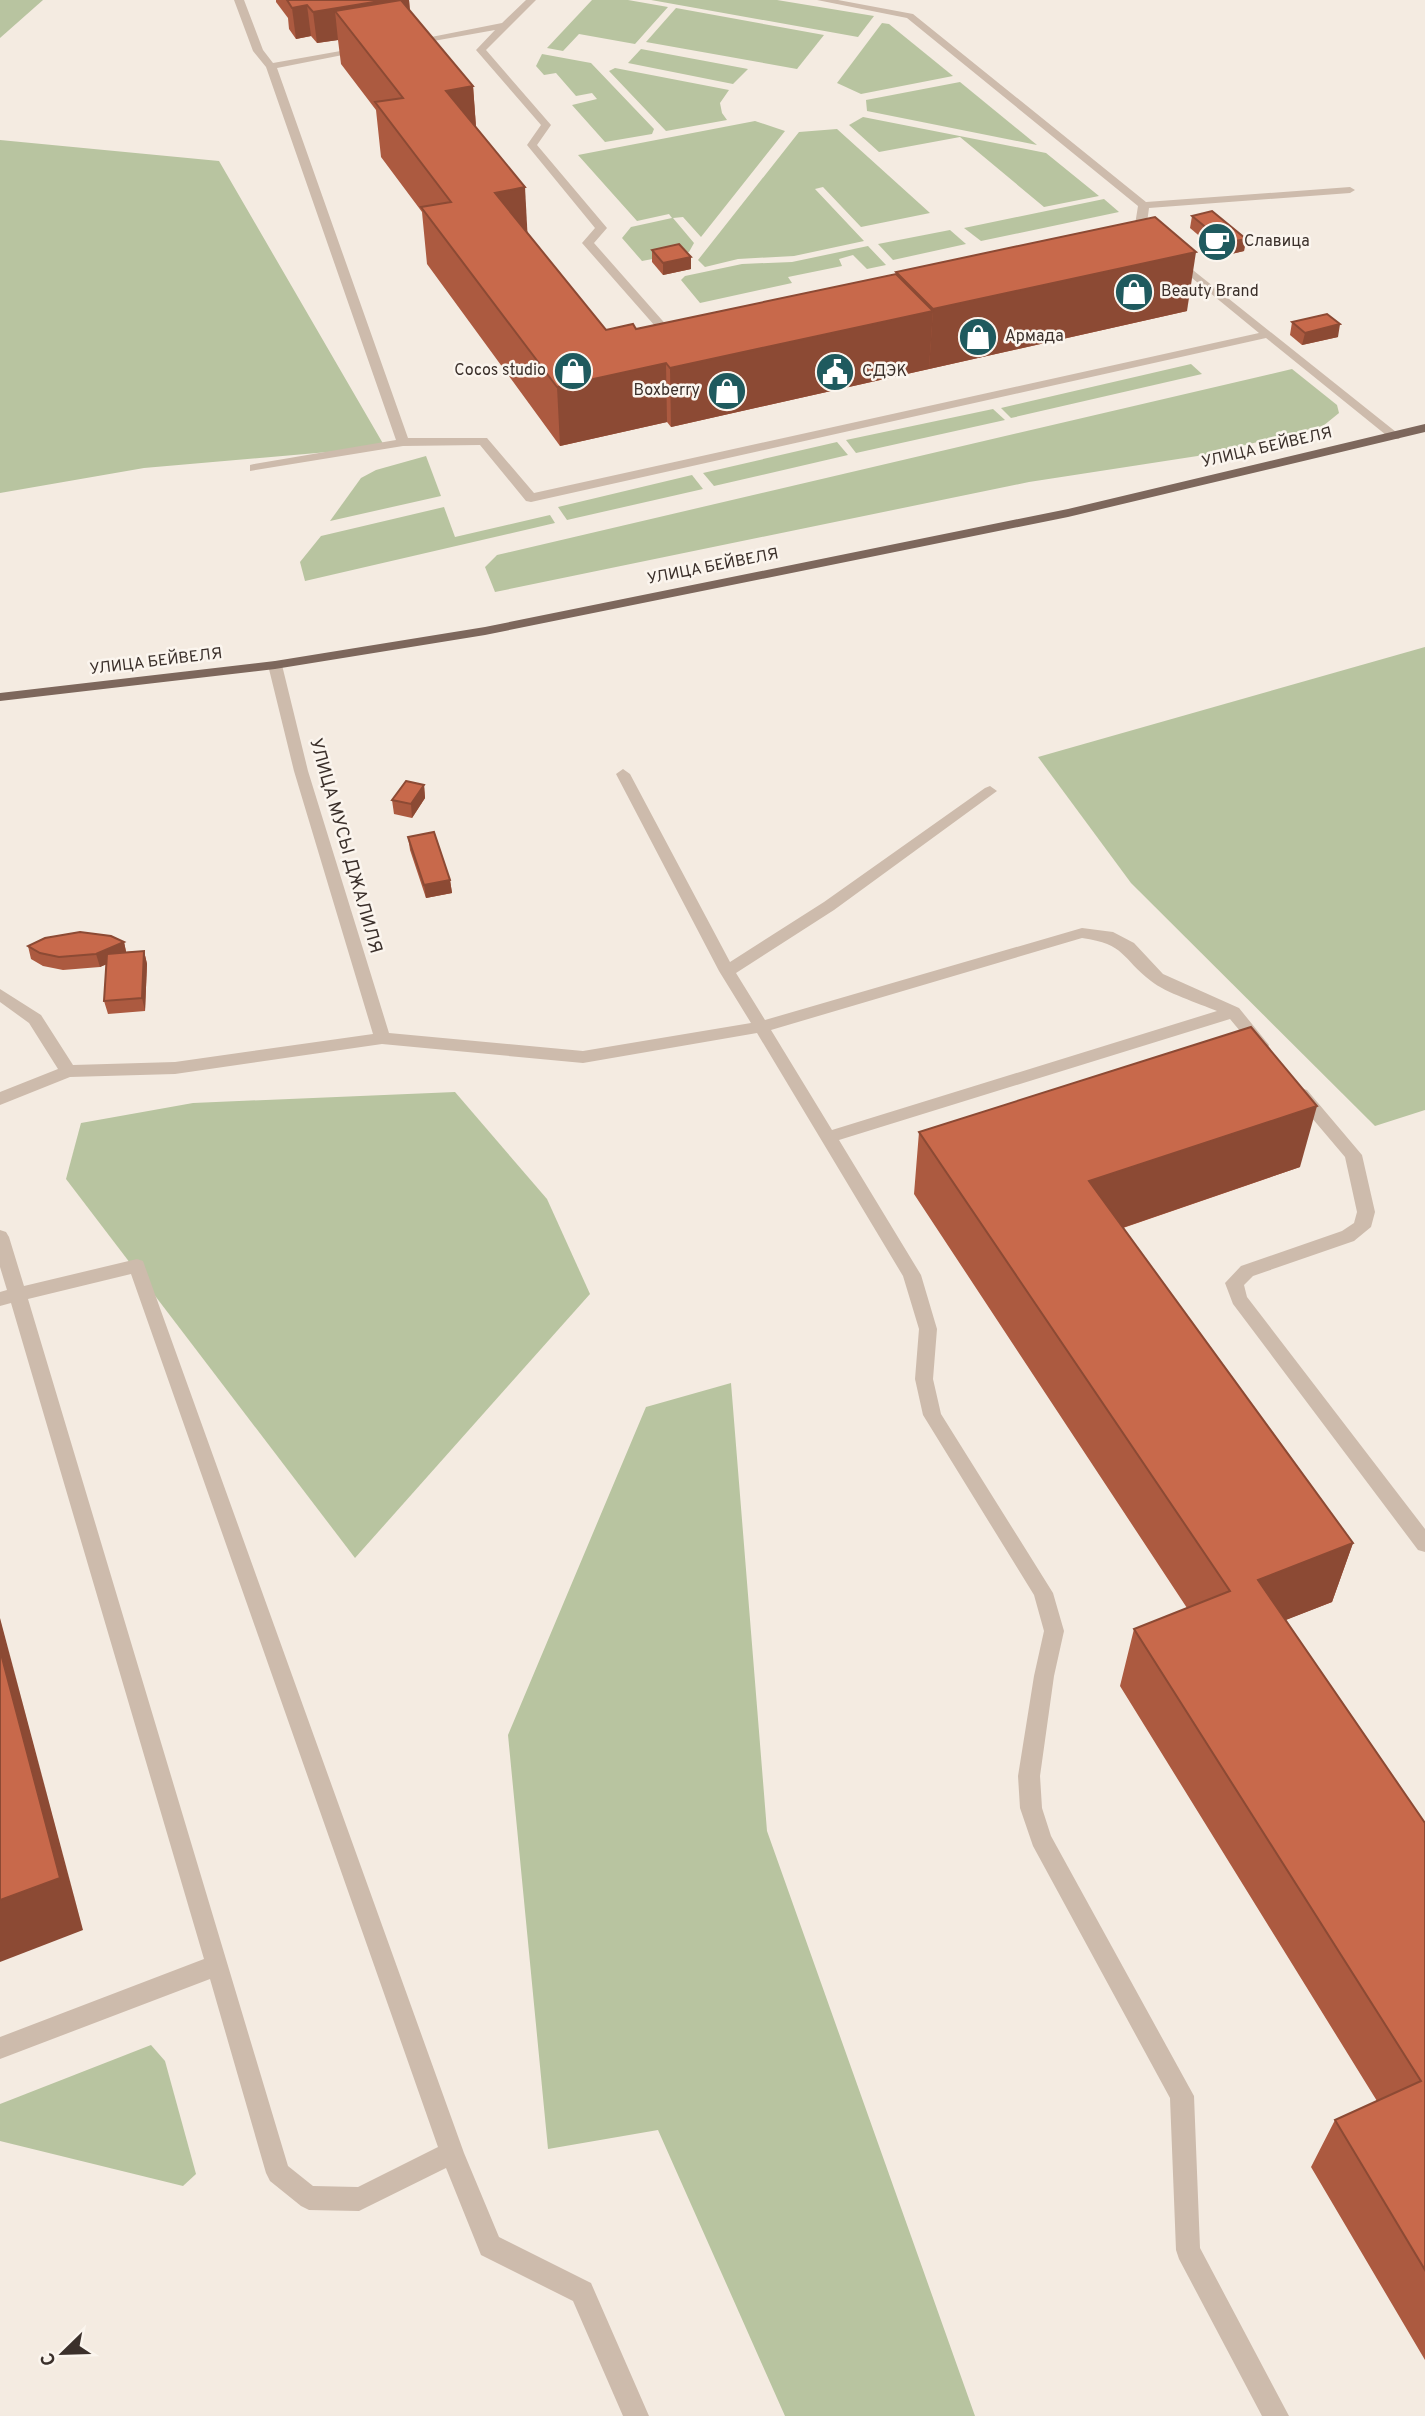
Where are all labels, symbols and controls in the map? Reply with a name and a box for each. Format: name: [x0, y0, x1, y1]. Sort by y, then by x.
cafe icon: Славица: [1196, 221, 1238, 263]
place label: Славица: [1244, 232, 1310, 252]
shop icon: Beauty Brand: [1113, 271, 1155, 313]
place label: Beauty Brand: [1161, 282, 1259, 302]
shop icon: Армада: [957, 316, 999, 358]
place label: Армада: [1005, 327, 1064, 347]
shop icon: Cocos studio: [552, 350, 594, 392]
public building icon: СДЭК: [814, 351, 856, 393]
place label: Cocos studio: [454, 361, 546, 381]
place label: СДЭК: [862, 362, 907, 382]
shop icon: Boxberry: [706, 370, 748, 412]
place label: Boxberry: [634, 381, 700, 401]
street label: УЛИЦА БЕЙВЕЛЯ: [1199, 421, 1334, 473]
street label: УЛИЦА БЕЙВЕЛЯ: [645, 542, 780, 590]
street label: УЛИЦА БЕЙВЕЛЯ: [88, 642, 223, 680]
street label: УЛИЦА МУСЫ ДЖАЛИЛЯ: [303, 736, 387, 956]
north arrow: [28, 2318, 98, 2388]
text: С: [36, 2349, 63, 2369]

